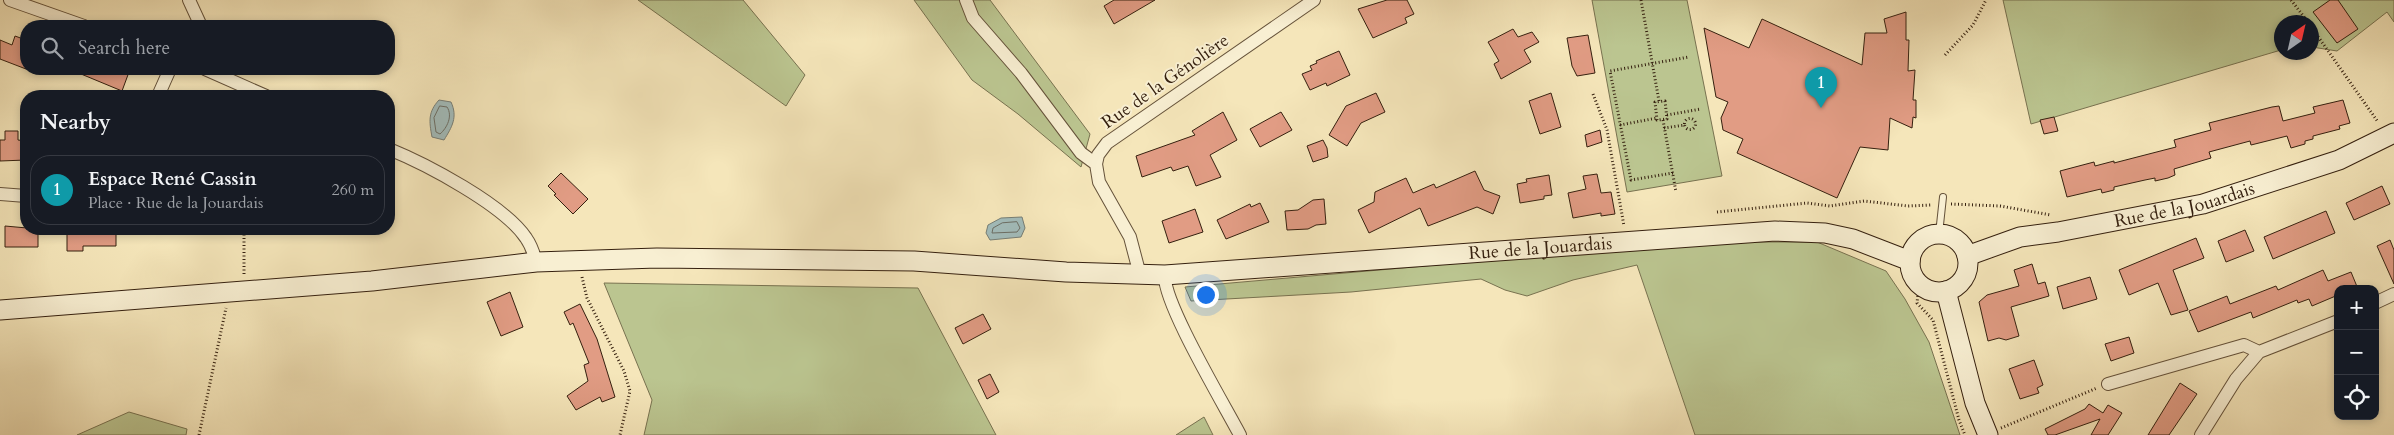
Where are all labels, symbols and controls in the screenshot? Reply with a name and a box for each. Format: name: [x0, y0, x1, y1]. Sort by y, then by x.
north arrow: [2274, 15, 2319, 60]
search box: [20, 20, 395, 75]
street label: Rue de la Génolière: [1097, 28, 1234, 135]
icon: search: [38, 34, 66, 62]
text: Search here: [78, 35, 170, 61]
pin: 1: [1805, 67, 1837, 108]
text: Nearby: [40, 108, 111, 137]
text: Espace René Cassin: [88, 166, 257, 192]
street label: Rue de la Jouardais: [2112, 176, 2258, 234]
text: 1: [53, 179, 61, 201]
text: 260 m: [332, 179, 374, 201]
text: Place · Rue de la Jouardais: [88, 192, 263, 214]
street label: Rue de la Jouardais: [1468, 231, 1613, 266]
your location: [1193, 282, 1219, 308]
map controls: [2334, 285, 2379, 420]
button: +: [2334, 285, 2379, 330]
button: −: [2334, 330, 2379, 375]
button: locate: [2334, 375, 2379, 420]

